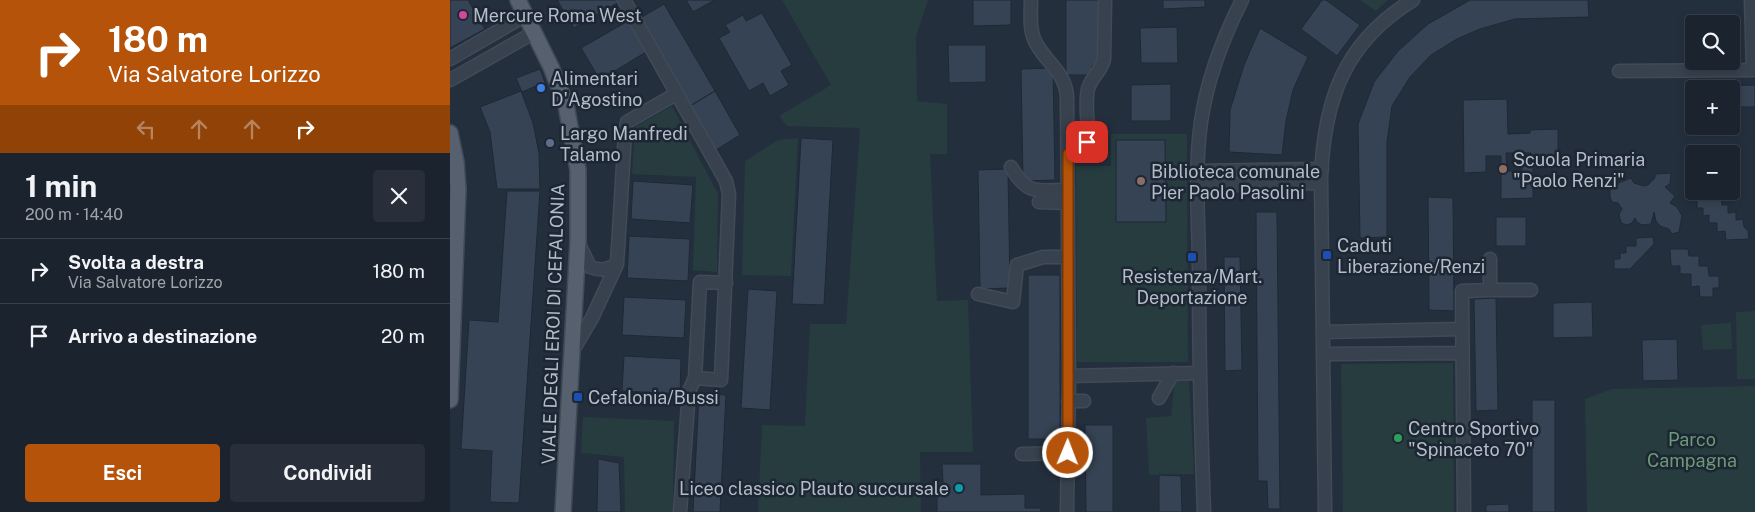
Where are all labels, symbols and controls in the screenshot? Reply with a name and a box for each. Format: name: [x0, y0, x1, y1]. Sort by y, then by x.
place label: Mercure Roma West: [473, 5, 641, 26]
marker: Mercure Roma West: [457, 9, 469, 21]
map controls: [1685, 15, 1740, 200]
button: search: [1685, 15, 1740, 70]
text: 180 m: [108, 19, 208, 60]
icon: right: [25, 20, 90, 85]
text: Via Salvatore Lorizzo: [108, 61, 321, 87]
place label: Alimentari D'Agostino: [551, 68, 643, 110]
button: +: [1685, 80, 1740, 135]
marker: Alimentari D'Agostino: [535, 82, 547, 94]
icon: left: [132, 115, 160, 143]
icon: ahead: [185, 115, 213, 143]
icon: ahead: [238, 115, 266, 143]
icon: right: [291, 115, 319, 143]
pin: [1066, 121, 1108, 163]
place label: Largo Manfredi Talamo: [560, 123, 688, 165]
icon: arrive: [1073, 128, 1101, 156]
marker: Largo Manfredi Talamo: [544, 137, 556, 149]
button: −: [1685, 145, 1740, 200]
place label: Scuola Primaria "Paolo Renzi": [1513, 149, 1645, 191]
place label: Biblioteca comunale Pier Paolo Pasolini: [1151, 161, 1320, 203]
marker: Scuola Primaria "Paolo Renzi": [1497, 163, 1509, 175]
text: 1 min: [25, 168, 97, 204]
button: close: [373, 170, 425, 222]
marker: Biblioteca comunale Pier Paolo Pasolini: [1135, 175, 1147, 187]
street label: VIALE DEGLI EROI DI CEFALONIA: [538, 183, 568, 465]
text: 200 m · 14:40: [25, 205, 123, 224]
place label: Caduti Liberazione/Renzi: [1337, 235, 1485, 277]
marker: Caduti Liberazione/Renzi: [1321, 249, 1333, 261]
text: Svolta a destra: [68, 251, 204, 273]
marker: Resistenza/Mart. Deportazione: [1186, 251, 1198, 263]
icon: right: [25, 257, 53, 285]
text: 180 m: [372, 260, 425, 282]
place label: Resistenza/Mart. Deportazione: [1122, 266, 1262, 308]
text: Via Salvatore Lorizzo: [68, 273, 223, 292]
icon: arrive: [25, 322, 53, 350]
text: Arrivo a destinazione: [68, 325, 257, 347]
text: 20 m: [381, 325, 425, 347]
place label: Cefalonia/Bussi: [588, 387, 719, 408]
marker: Cefalonia/Bussi: [572, 391, 584, 403]
place label: Centro Sportivo "Spinaceto 70": [1408, 418, 1539, 460]
position arrow: [1041, 426, 1093, 478]
park label: Parco Campagna: [1647, 429, 1737, 471]
marker: Centro Sportivo "Spinaceto 70": [1392, 432, 1404, 444]
button: Esci: [25, 444, 220, 502]
button: Condividi: [230, 444, 425, 502]
place label: Liceo classico Plauto succursale: [679, 478, 949, 499]
marker: Liceo classico Plauto succursale: [953, 482, 965, 494]

